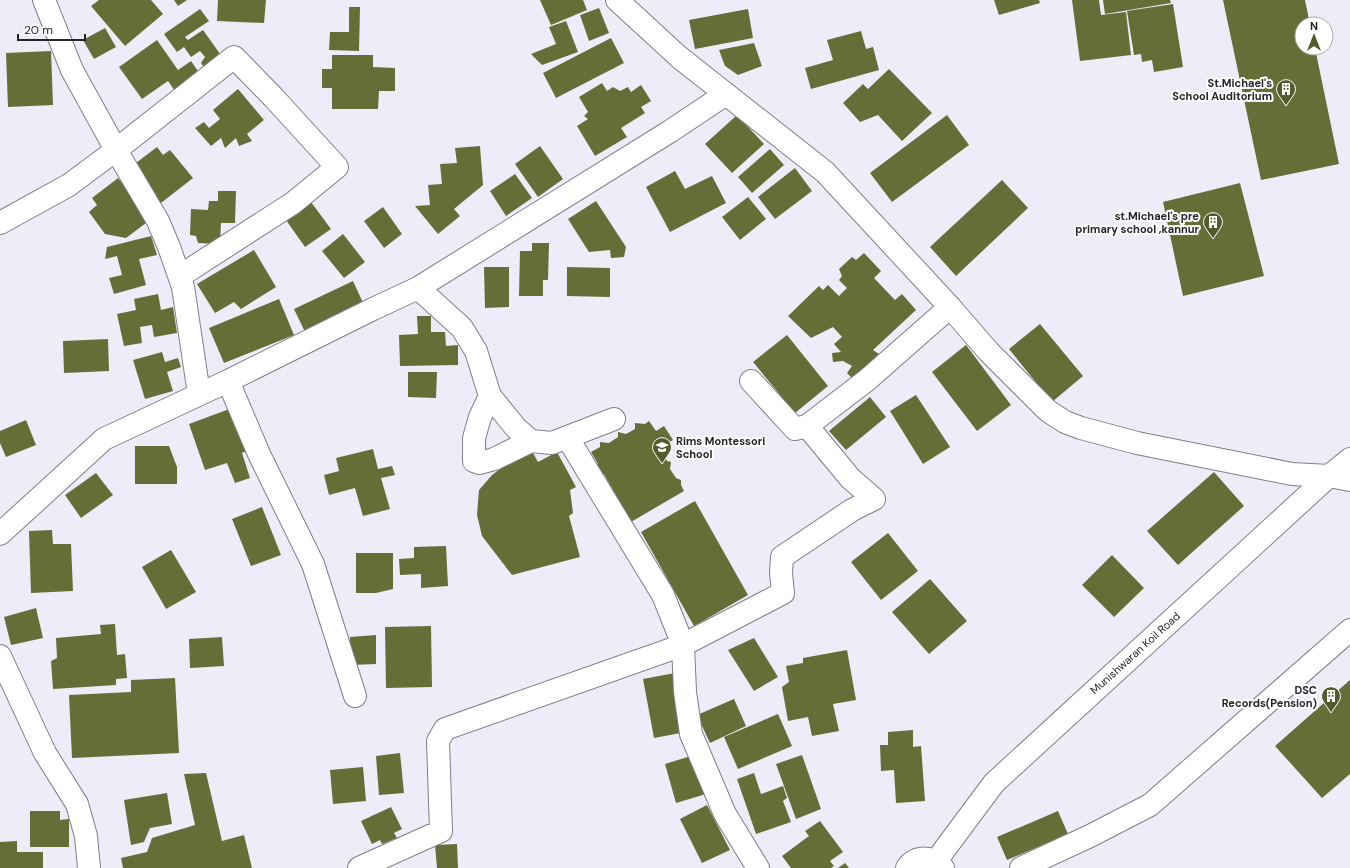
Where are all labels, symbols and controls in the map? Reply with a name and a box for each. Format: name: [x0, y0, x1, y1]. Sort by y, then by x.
scale bar: [18, 16, 85, 42]
north arrow: [1294, 16, 1334, 56]
text: N: [1310, 19, 1318, 33]
text: 20 m: [24, 22, 53, 38]
place label: St.Michael's School Auditorium: [1172, 76, 1272, 103]
building icon: St.Michael's School Auditorium: [1275, 78, 1297, 106]
place label: st.Michael's pre primary school ,kannur: [1075, 209, 1199, 236]
building icon: st.Michael's pre primary school ,kannur: [1202, 211, 1224, 239]
place label: Rims Montessori School: [676, 434, 765, 461]
school or university icon: Rims Montessori School: [651, 436, 673, 464]
street label: Munishwaran Koil Road: [1087, 609, 1183, 697]
place label: DSC Records(Pension): [1222, 683, 1317, 710]
building icon: DSC Records(Pension): [1320, 685, 1342, 713]

